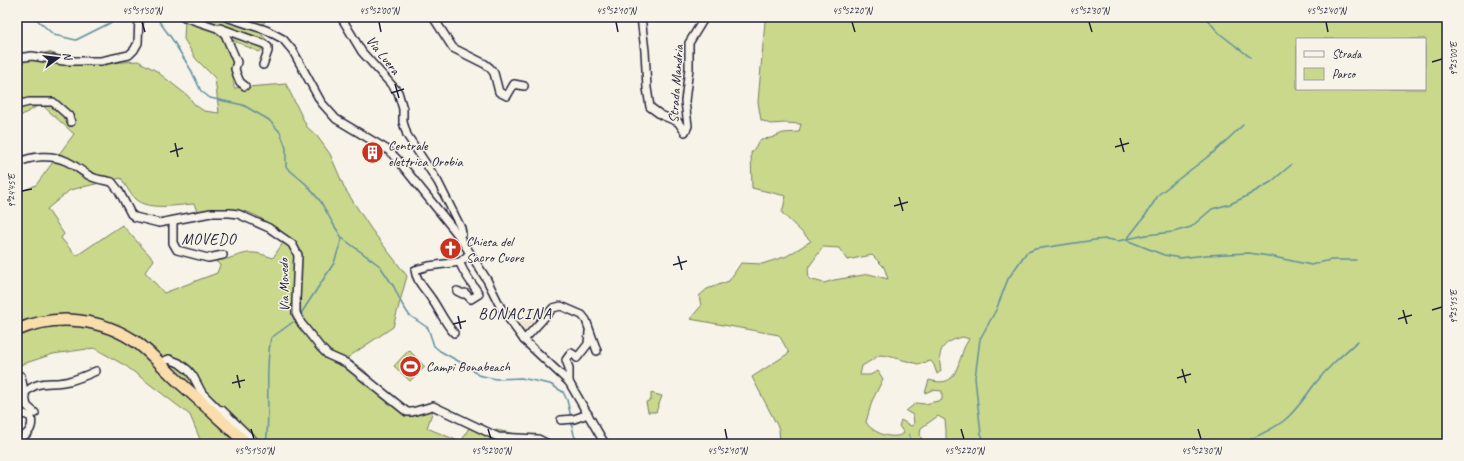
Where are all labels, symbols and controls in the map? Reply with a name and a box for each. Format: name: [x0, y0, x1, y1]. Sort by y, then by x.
text: 45°51'50"N: [122, 4, 164, 17]
text: 45°52'00"N: [359, 4, 401, 17]
text: 45°52'10"N: [596, 4, 638, 17]
text: 45°52'20"N: [832, 4, 874, 17]
text: 45°52'30"N: [1069, 4, 1111, 17]
text: 45°52'40"N: [1306, 4, 1348, 17]
street label: Via Luera: [362, 32, 405, 79]
north arrow: [38, 38, 78, 78]
legend: [1296, 38, 1426, 90]
text: 9°25'00"E: [1447, 40, 1460, 76]
street label: Strada Mandria: [665, 43, 687, 124]
text: Strada: [1332, 46, 1362, 62]
text: N: [60, 50, 76, 63]
text: Parco: [1332, 66, 1357, 82]
place label: Centrale elettrica Orobia: [388, 137, 464, 170]
building icon: Centrale elettrica Orobia: [359, 140, 385, 166]
text: 9°24'45"E: [5, 172, 18, 208]
district label: MOVEDO: [181, 230, 237, 249]
place label: Chiesa del Sacro Cuore: [466, 233, 525, 266]
church icon: Chiesa del Sacro Cuore: [437, 236, 463, 262]
street label: Via Movedo: [275, 256, 293, 312]
text: 9°25'15"E: [1447, 288, 1460, 324]
district label: BONACINA: [478, 304, 552, 324]
sports icon: Campi Bonabeach: [397, 353, 423, 379]
place label: Campi Bonabeach: [426, 358, 511, 375]
text: 45°51'50"N: [234, 444, 276, 457]
text: 45°52'00"N: [471, 444, 513, 457]
text: 45°52'10"N: [707, 444, 749, 457]
text: 45°52'20"N: [944, 444, 986, 457]
text: 45°52'30"N: [1181, 444, 1223, 457]

